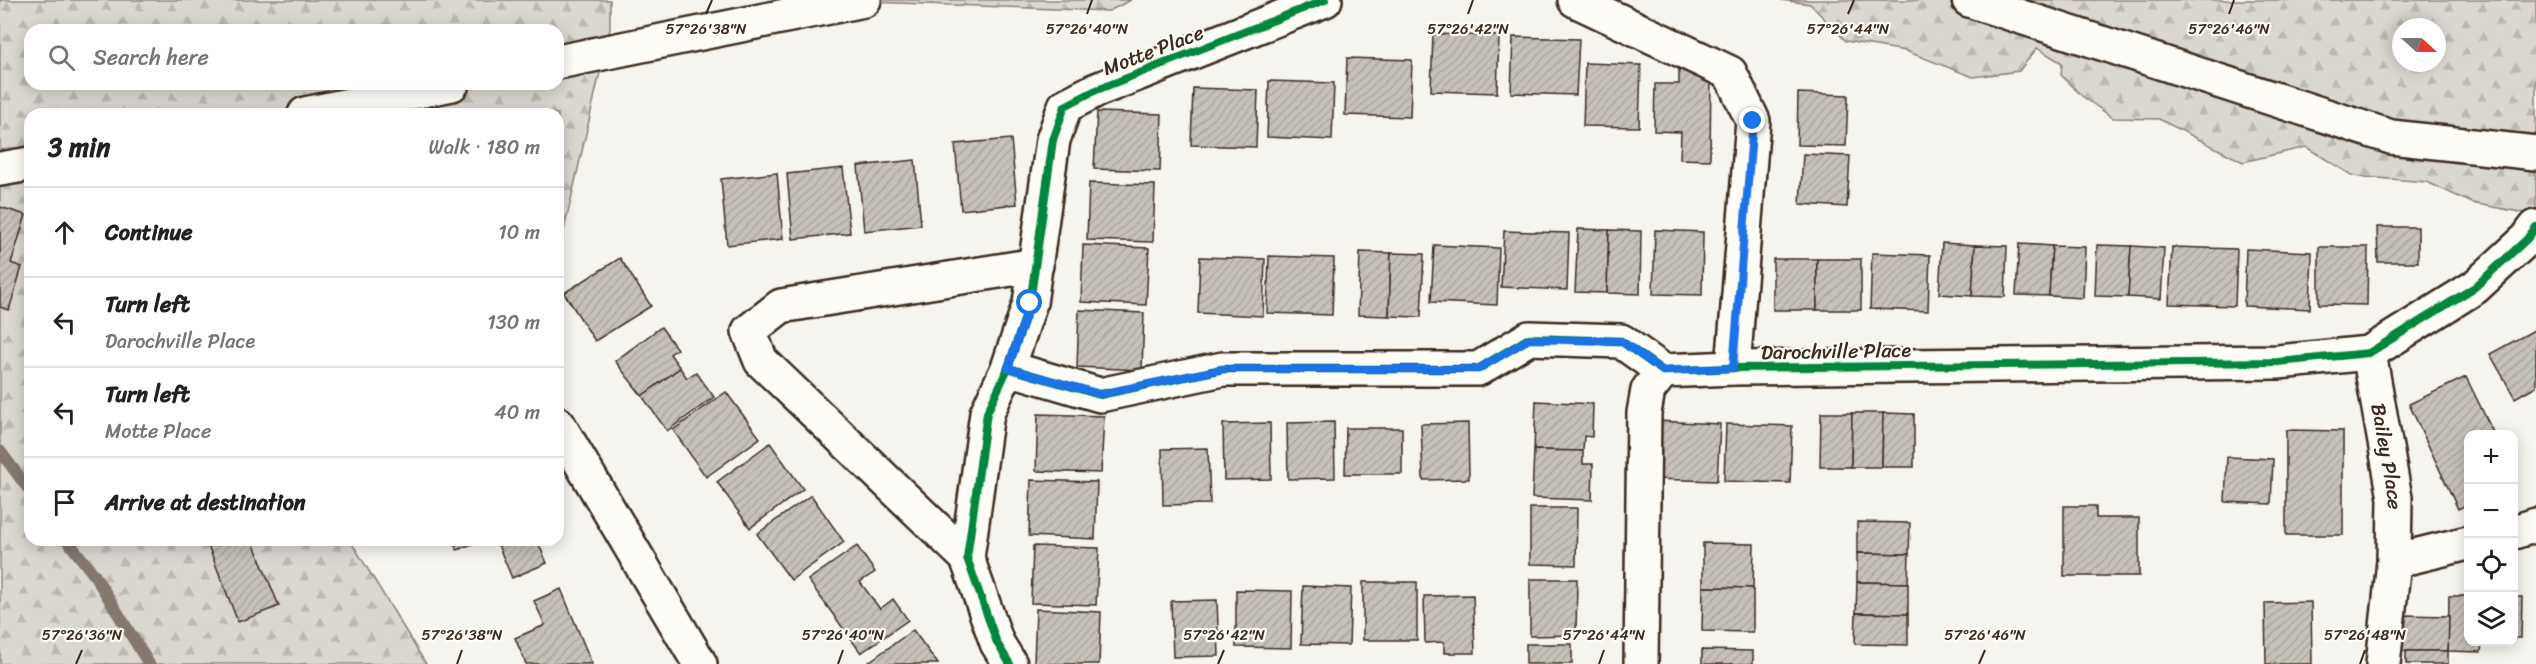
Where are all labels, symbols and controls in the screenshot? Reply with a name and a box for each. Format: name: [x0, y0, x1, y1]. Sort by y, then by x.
street label: Motte Place: [1097, 15, 1209, 86]
text: 57°26'38"N: [666, 16, 747, 42]
text: 57°26'40"N: [1046, 16, 1129, 42]
text: 57°26'42"N: [1427, 16, 1509, 42]
text: 57°26'44"N: [1807, 16, 1890, 42]
text: 57°26'46"N: [2188, 16, 2270, 42]
north arrow: [2392, 18, 2446, 72]
search box: [24, 24, 564, 90]
text: Search here: [93, 38, 209, 77]
icon: search: [45, 41, 78, 74]
route end: [1739, 107, 1765, 133]
text: 3 min: [48, 124, 110, 170]
text: Walk · 180 m: [429, 130, 540, 165]
text: Continue: [105, 213, 193, 252]
text: 10 m: [498, 215, 540, 250]
icon: ahead: [48, 216, 81, 249]
text: Turn left: [105, 285, 190, 324]
route start: [1016, 289, 1042, 315]
text: 130 m: [487, 305, 540, 340]
icon: left: [48, 306, 81, 339]
text: Darochville Place: [105, 324, 255, 359]
street label: Darochville Place: [1761, 333, 1912, 370]
text: Turn left: [105, 375, 190, 414]
text: 40 m: [494, 395, 540, 430]
icon: left: [48, 396, 81, 429]
street label: Bailey Place: [2360, 401, 2412, 510]
text: Motte Place: [105, 414, 211, 449]
map controls: [2464, 430, 2518, 646]
button: +: [2464, 430, 2518, 484]
text: Arrive at destination: [105, 483, 306, 522]
button: −: [2464, 484, 2518, 538]
icon: arrive: [48, 486, 81, 519]
button: locate: [2464, 538, 2518, 592]
button: layers: [2464, 592, 2518, 646]
text: 57°26'36"N: [42, 622, 123, 648]
text: 57°26'38"N: [422, 622, 503, 648]
text: 57°26'40"N: [802, 622, 885, 648]
text: 57°26'42"N: [1183, 622, 1265, 648]
text: 57°26'44"N: [1563, 622, 1646, 648]
text: 57°26'46"N: [1944, 622, 2026, 648]
text: 57°26'48"N: [2324, 622, 2407, 648]

